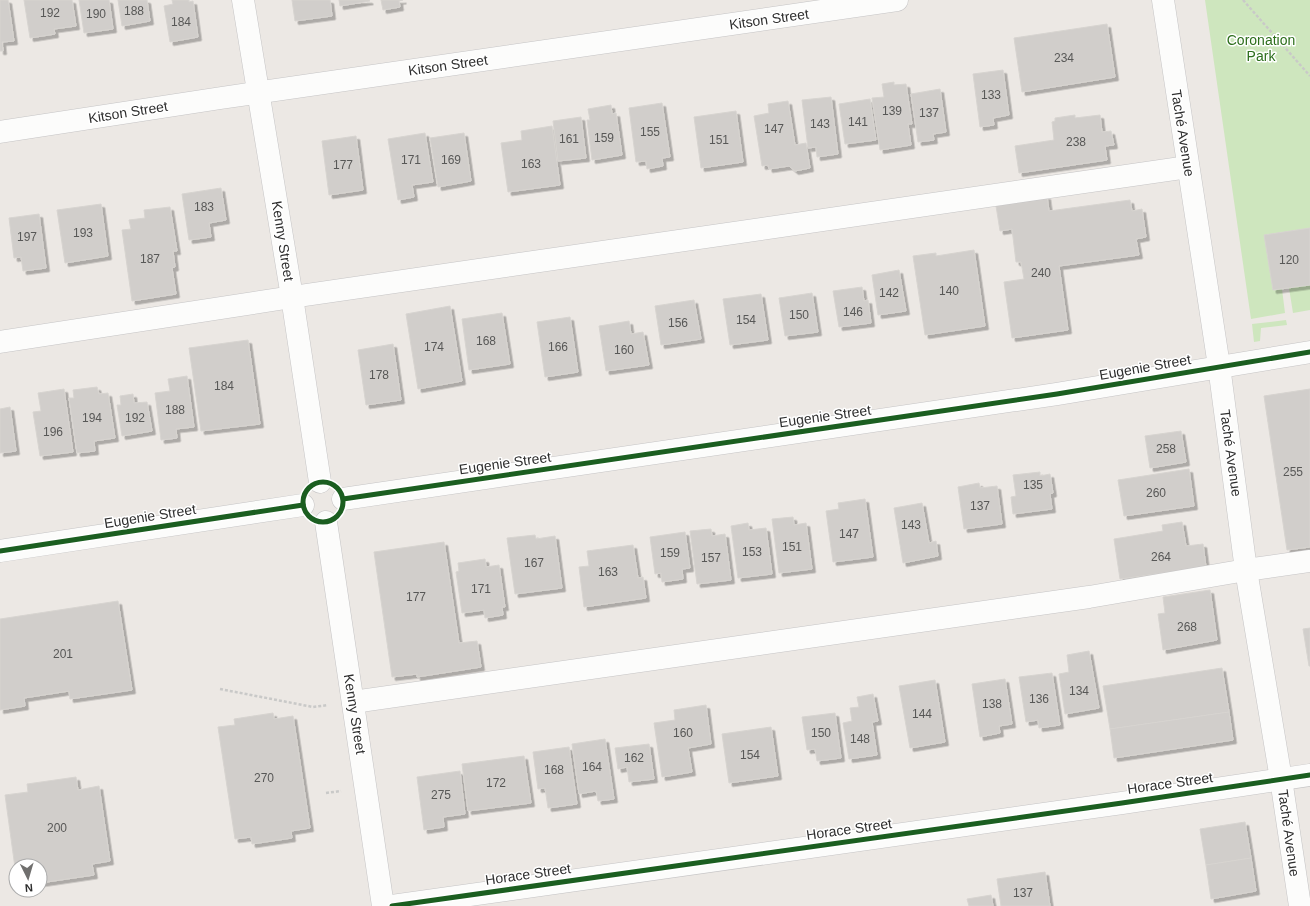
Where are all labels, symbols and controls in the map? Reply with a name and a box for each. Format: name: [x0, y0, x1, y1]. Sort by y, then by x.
house number: 188: [124, 4, 144, 18]
street label: Kitson Street: [728, 5, 810, 32]
house number: 192: [40, 6, 60, 20]
house number: 190: [86, 7, 106, 21]
house number: 184: [171, 15, 191, 29]
park label: Coronation Park: [1227, 32, 1295, 64]
street label: Kitson Street: [407, 51, 489, 78]
house number: 234: [1054, 51, 1074, 65]
house number: 133: [981, 88, 1001, 102]
street label: Taché Avenue: [1168, 88, 1198, 178]
street label: Kitson Street: [87, 98, 169, 126]
house number: 139: [882, 104, 902, 118]
house number: 137: [919, 106, 939, 120]
house number: 141: [848, 115, 868, 129]
house number: 143: [810, 117, 830, 131]
house number: 147: [764, 122, 784, 136]
house number: 155: [640, 125, 660, 139]
house number: 159: [594, 131, 614, 145]
house number: 161: [559, 132, 579, 146]
house number: 151: [709, 133, 729, 147]
house number: 238: [1066, 135, 1086, 149]
house number: 171: [401, 153, 421, 167]
house number: 169: [441, 153, 461, 167]
house number: 163: [521, 157, 541, 171]
house number: 177: [333, 158, 353, 172]
house number: 183: [194, 200, 214, 214]
street label: Kenny Street: [269, 200, 297, 282]
house number: 193: [73, 226, 93, 240]
house number: 197: [17, 230, 37, 244]
house number: 187: [140, 252, 160, 266]
house number: 120: [1279, 253, 1299, 267]
house number: 240: [1031, 266, 1051, 280]
house number: 140: [939, 284, 959, 298]
house number: 142: [879, 286, 899, 300]
house number: 146: [843, 305, 863, 319]
house number: 150: [789, 308, 809, 322]
house number: 154: [736, 313, 756, 327]
house number: 156: [668, 316, 688, 330]
house number: 168: [476, 334, 496, 348]
house number: 174: [424, 340, 444, 354]
house number: 166: [548, 340, 568, 354]
house number: 160: [614, 343, 634, 357]
street label: Eugenie Street: [1098, 351, 1192, 383]
house number: 178: [369, 368, 389, 382]
house number: 184: [214, 379, 234, 393]
street label: Eugenie Street: [778, 402, 872, 430]
house number: 188: [165, 403, 185, 417]
street label: Taché Avenue: [1217, 408, 1245, 498]
house number: 194: [82, 411, 102, 425]
house number: 192: [125, 411, 145, 425]
house number: 196: [43, 425, 63, 439]
house number: 258: [1156, 442, 1176, 456]
street label: Eugenie Street: [458, 449, 552, 477]
house number: 255: [1283, 465, 1303, 479]
house number: 135: [1023, 478, 1043, 492]
house number: 260: [1146, 486, 1166, 500]
house number: 137: [970, 499, 990, 513]
street label: Eugenie Street: [103, 501, 197, 531]
house number: 143: [901, 518, 921, 532]
house number: 147: [839, 527, 859, 541]
house number: 151: [782, 540, 802, 554]
house number: 153: [742, 545, 762, 559]
house number: 159: [660, 546, 680, 560]
house number: 264: [1151, 550, 1171, 564]
house number: 157: [701, 551, 721, 565]
house number: 167: [524, 556, 544, 570]
house number: 163: [598, 565, 618, 579]
house number: 171: [471, 582, 491, 596]
house number: 177: [406, 590, 426, 604]
house number: 268: [1177, 620, 1197, 634]
house number: 201: [53, 647, 73, 661]
street label: Kenny Street: [341, 673, 369, 755]
house number: 134: [1069, 684, 1089, 698]
house number: 136: [1029, 692, 1049, 706]
house number: 138: [982, 697, 1002, 711]
house number: 144: [912, 707, 932, 721]
house number: 160: [673, 726, 693, 740]
house number: 150: [811, 726, 831, 740]
house number: 148: [850, 732, 870, 746]
house number: 154: [740, 748, 760, 762]
house number: 162: [624, 751, 644, 765]
house number: 164: [582, 760, 602, 774]
house number: 168: [544, 763, 564, 777]
street label: Horace Street: [1126, 769, 1214, 797]
house number: 270: [254, 771, 274, 785]
house number: 172: [486, 776, 506, 790]
house number: 275: [431, 788, 451, 802]
street label: Taché Avenue: [1275, 788, 1303, 878]
street label: Horace Street: [805, 815, 893, 843]
house number: 200: [47, 821, 67, 835]
north arrow: [8, 858, 48, 898]
street label: Horace Street: [484, 860, 572, 888]
text: N: [24, 882, 33, 894]
house number: 137: [1013, 886, 1033, 900]

